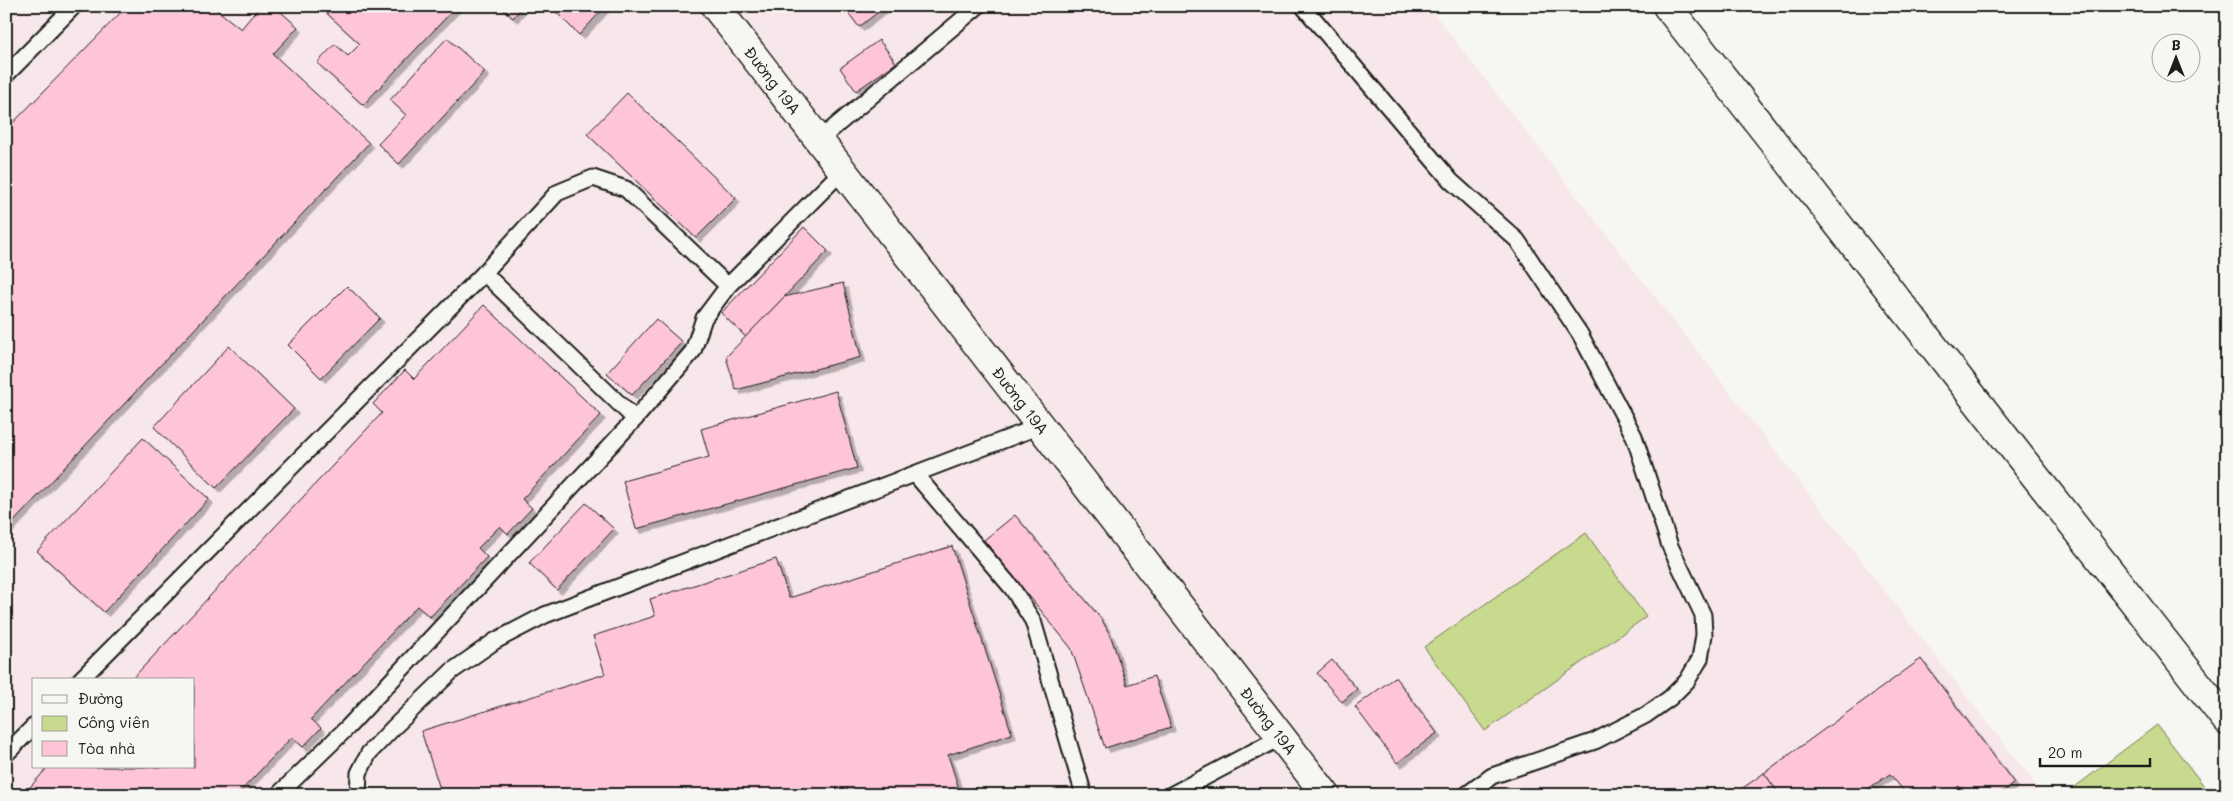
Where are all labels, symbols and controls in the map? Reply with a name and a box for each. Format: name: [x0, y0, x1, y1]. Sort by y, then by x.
north arrow: [2150, 32, 2200, 82]
text: B: [2171, 35, 2181, 54]
street label: Đường 19A: [740, 42, 806, 118]
street label: Đường 19A: [988, 362, 1054, 439]
legend: [32, 678, 195, 768]
street label: Đường 19A: [1236, 682, 1302, 759]
text: Đường: [78, 688, 123, 708]
text: Công viên: [78, 712, 150, 732]
scale bar: [2040, 736, 2150, 768]
text: Tòa nhà: [78, 738, 136, 758]
text: 20 m: [2048, 742, 2082, 762]

